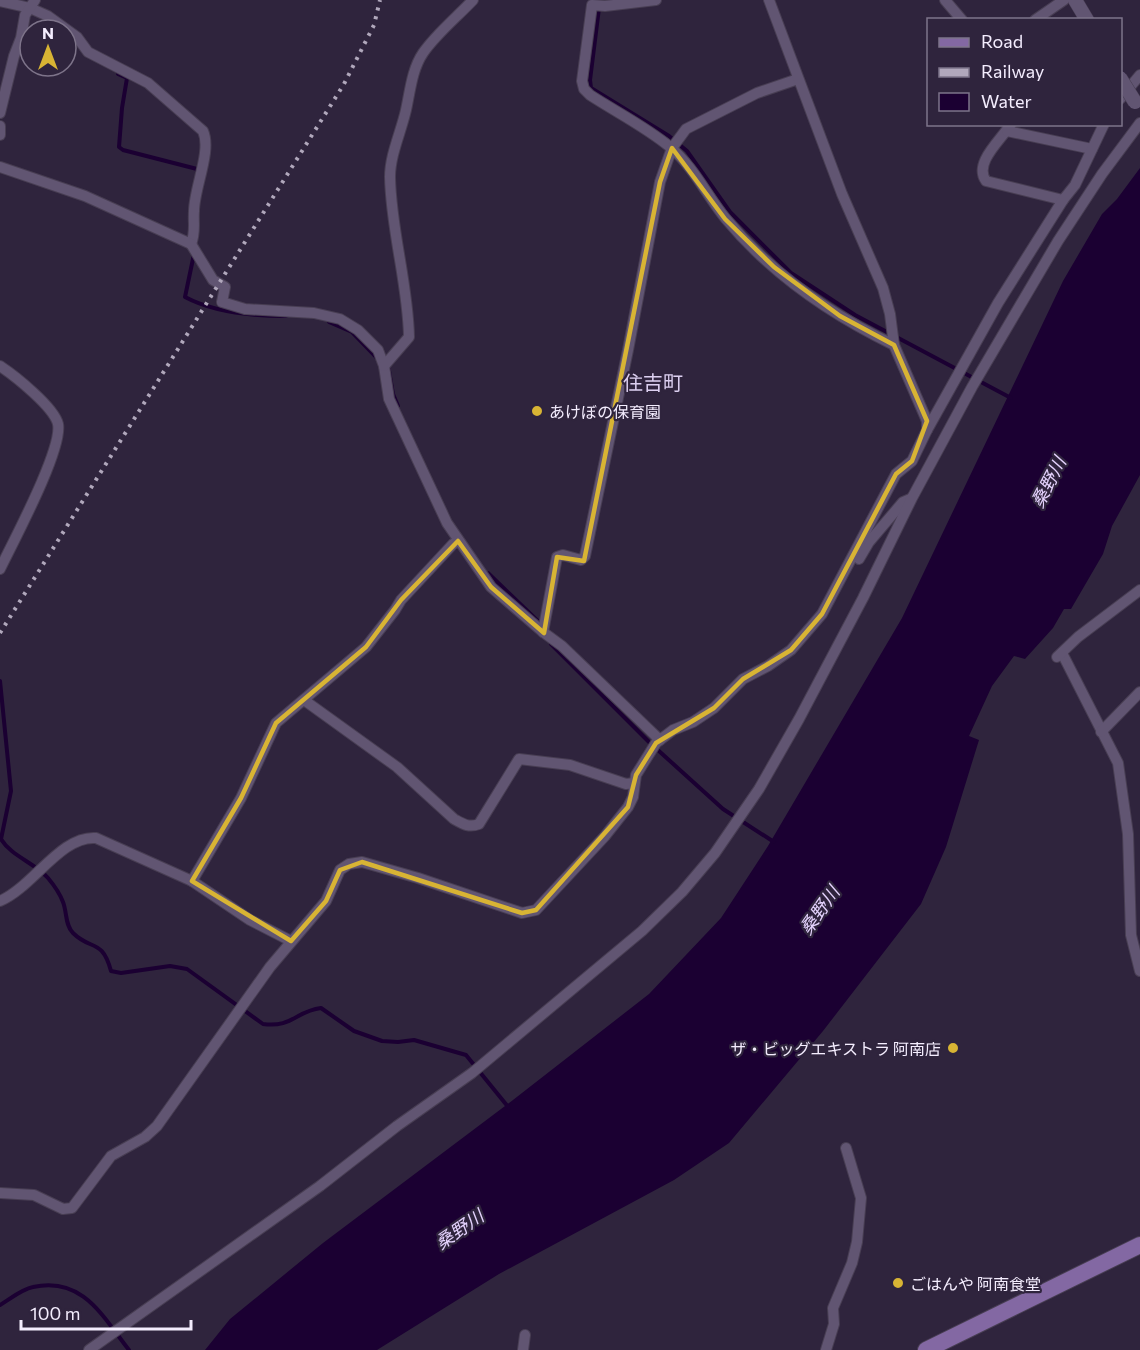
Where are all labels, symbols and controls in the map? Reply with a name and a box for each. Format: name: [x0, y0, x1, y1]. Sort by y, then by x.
north arrow: [18, 18, 78, 78]
legend: [927, 18, 1122, 126]
text: N: [42, 23, 54, 42]
text: Road: [981, 30, 1023, 52]
text: Railway: [981, 60, 1044, 82]
text: Water: [981, 90, 1032, 112]
district label: 住吉町: [623, 370, 683, 394]
place label: あけぼの保育園: [549, 402, 661, 421]
marker: あけぼの保育園: [530, 404, 544, 418]
water label: 桑野川: [1026, 451, 1071, 511]
water label: 桑野川: [795, 880, 845, 938]
place label: ザ・ビッグエキストラ 阿南店: [730, 1039, 941, 1058]
marker: ザ・ビッグエキストラ 阿南店: [946, 1041, 960, 1055]
water label: 桑野川: [431, 1203, 489, 1253]
place label: ごはんや 阿南食堂: [910, 1274, 1041, 1293]
marker: ごはんや 阿南食堂: [891, 1276, 905, 1290]
scale bar: [21, 1293, 190, 1331]
text: 100 m: [30, 1302, 80, 1324]

